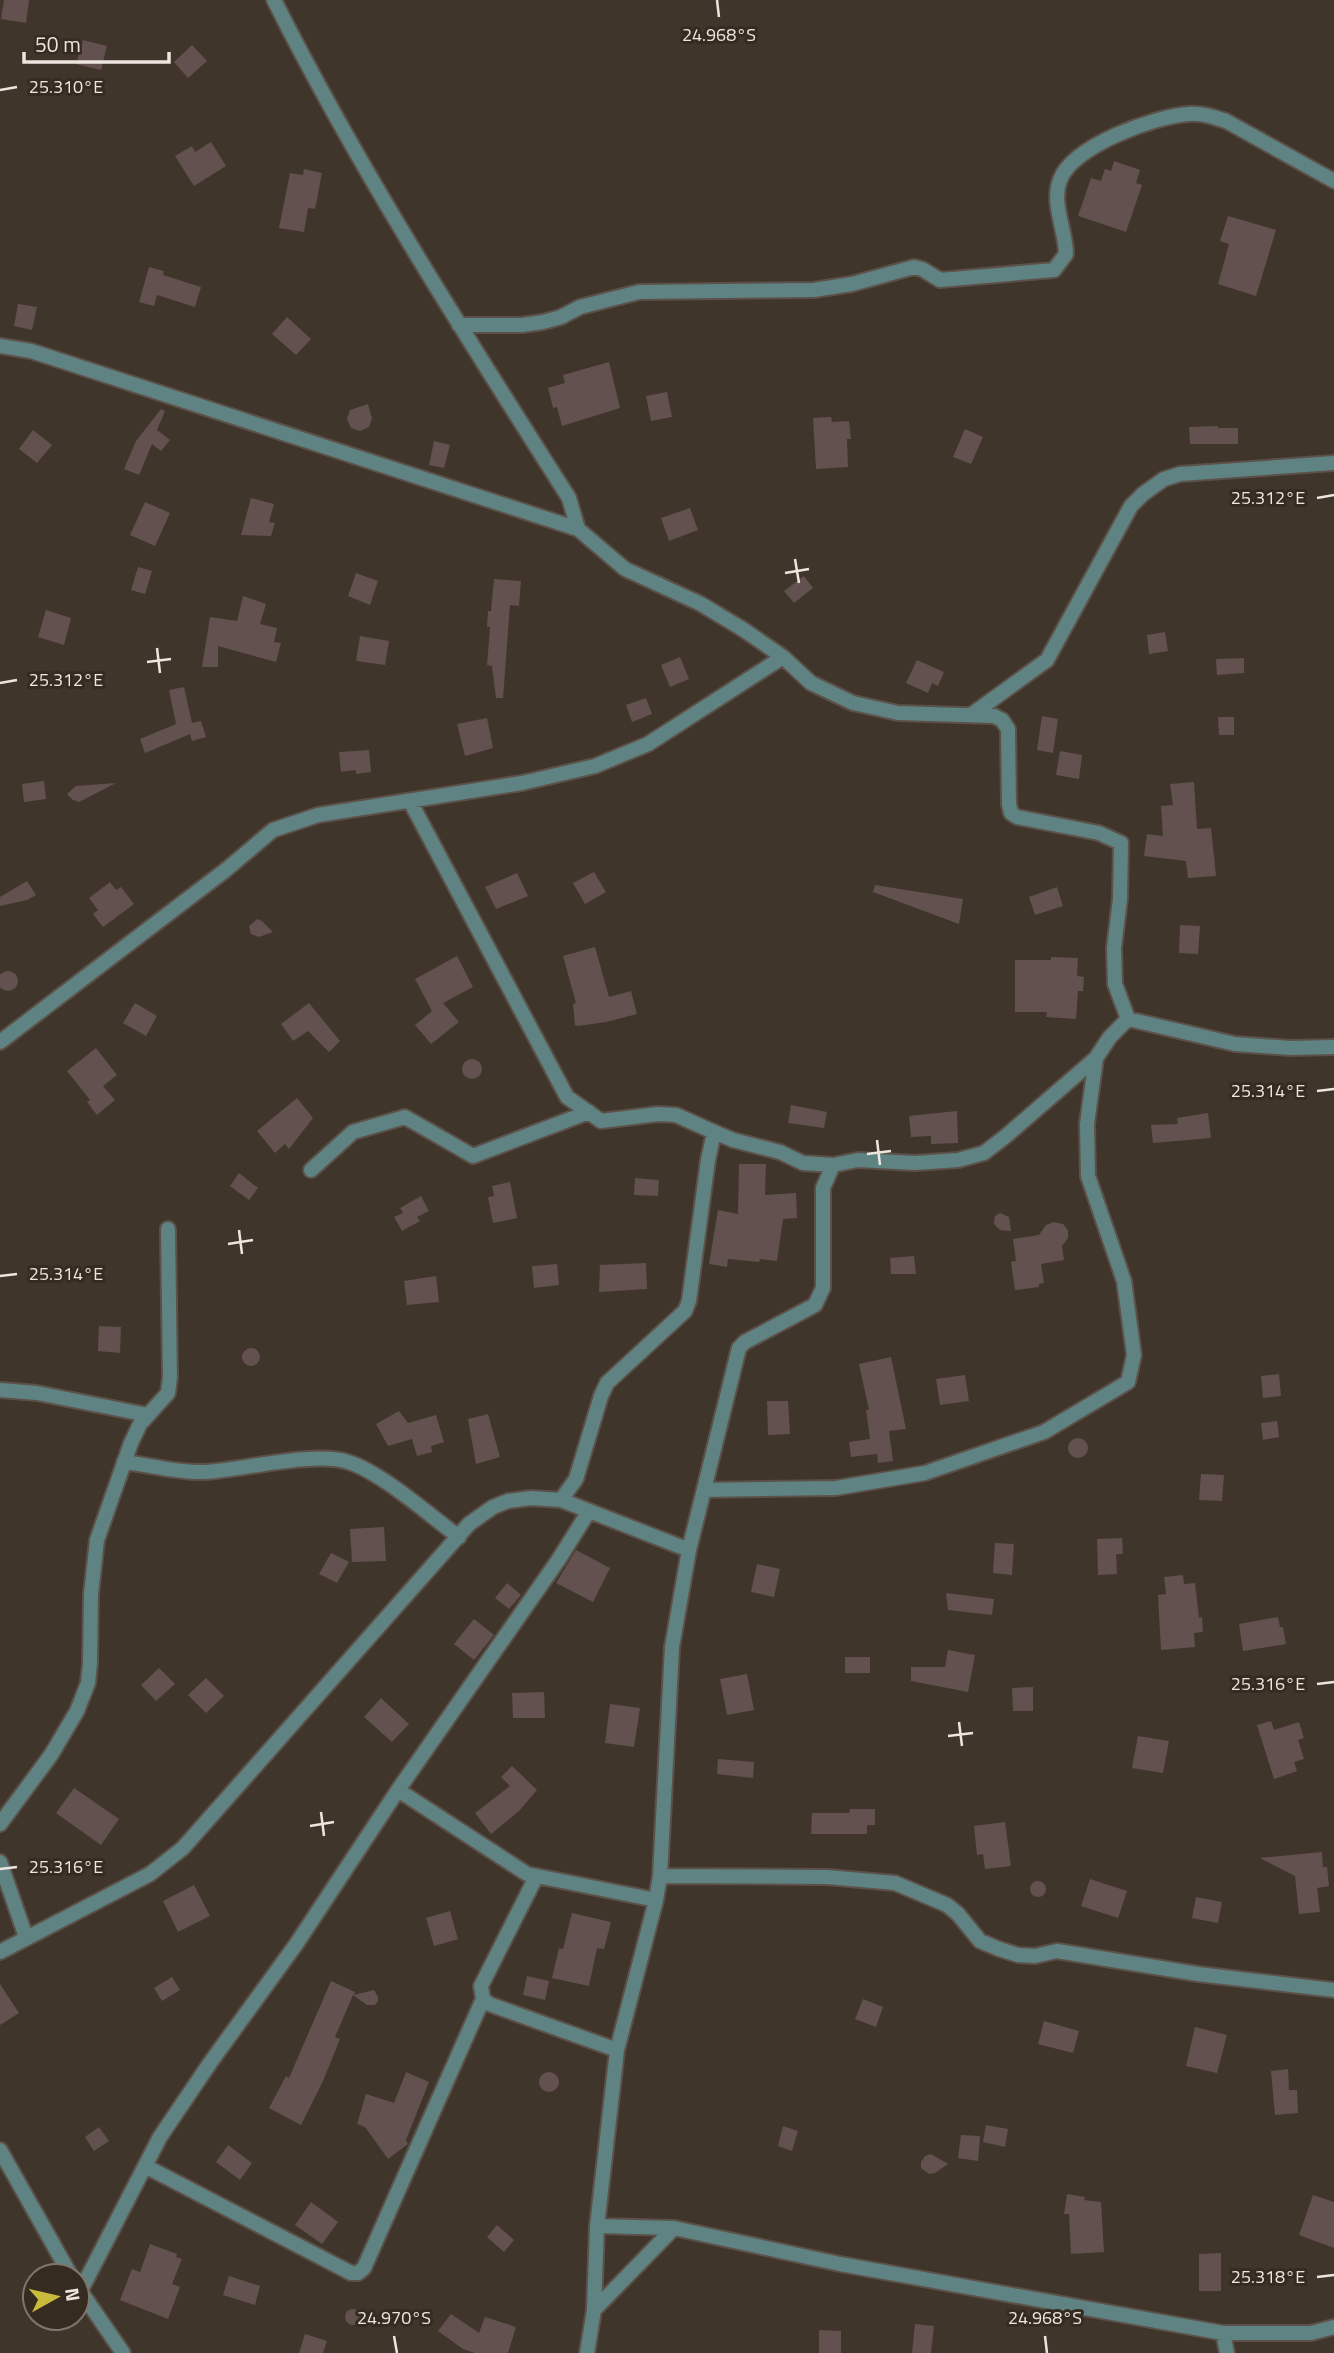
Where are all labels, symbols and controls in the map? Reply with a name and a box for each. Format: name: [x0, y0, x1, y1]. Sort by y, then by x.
scale bar: [24, 21, 170, 65]
text: 24.968°S: [682, 21, 756, 48]
text: 50 m: [35, 28, 81, 60]
text: 25.310°E: [29, 73, 103, 100]
text: 25.312°E: [1231, 484, 1305, 511]
text: 25.312°E: [29, 666, 103, 693]
text: 25.314°E: [1231, 1077, 1305, 1104]
text: 25.314°E: [29, 1260, 103, 1287]
text: 25.316°E: [1231, 1670, 1305, 1697]
text: 25.316°E: [29, 1853, 103, 1880]
north arrow: [21, 2262, 91, 2332]
text: 25.318°E: [1231, 2263, 1305, 2290]
text: N: [58, 2286, 89, 2303]
text: 24.970°S: [357, 2304, 431, 2331]
text: 24.968°S: [1008, 2304, 1082, 2331]

